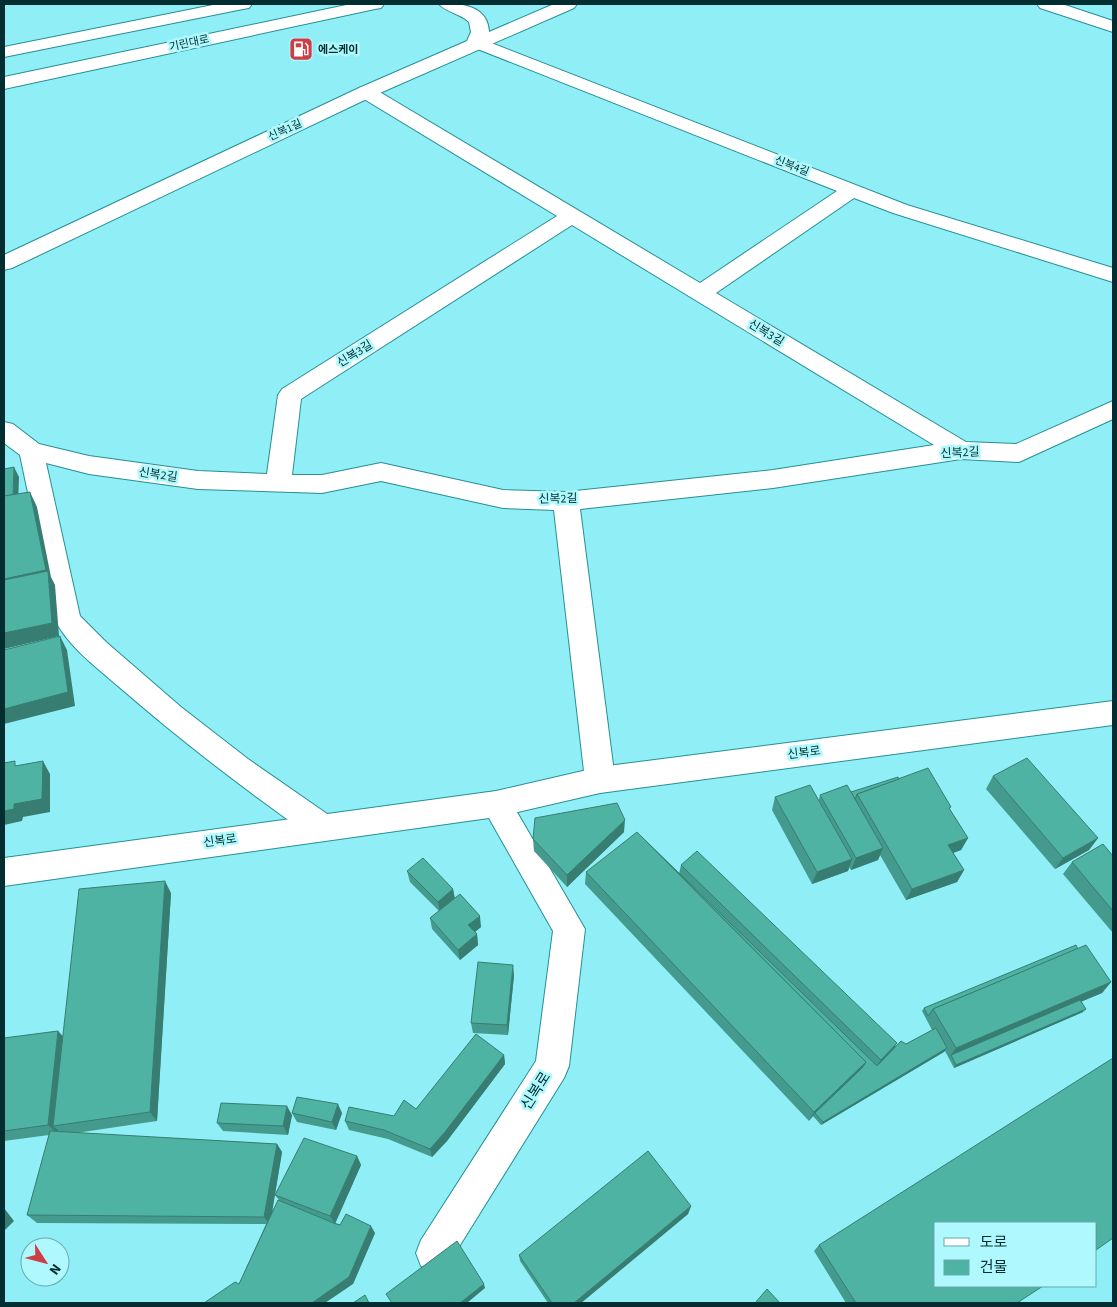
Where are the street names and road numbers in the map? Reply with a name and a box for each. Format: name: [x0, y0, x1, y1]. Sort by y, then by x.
street label: 기린대로: [168, 31, 210, 55]
street label: 신복1길: [266, 116, 304, 144]
street label: 신복4길: [773, 153, 811, 179]
street label: 신복3길: [745, 316, 787, 350]
street label: 신복3길: [334, 336, 376, 372]
street label: 신복2길: [940, 443, 980, 463]
street label: 신복2길: [137, 464, 179, 486]
street label: 신복2길: [538, 490, 578, 508]
street label: 신복로: [787, 743, 821, 763]
street label: 신복로: [202, 830, 238, 852]
street label: 신복로: [516, 1068, 556, 1114]

